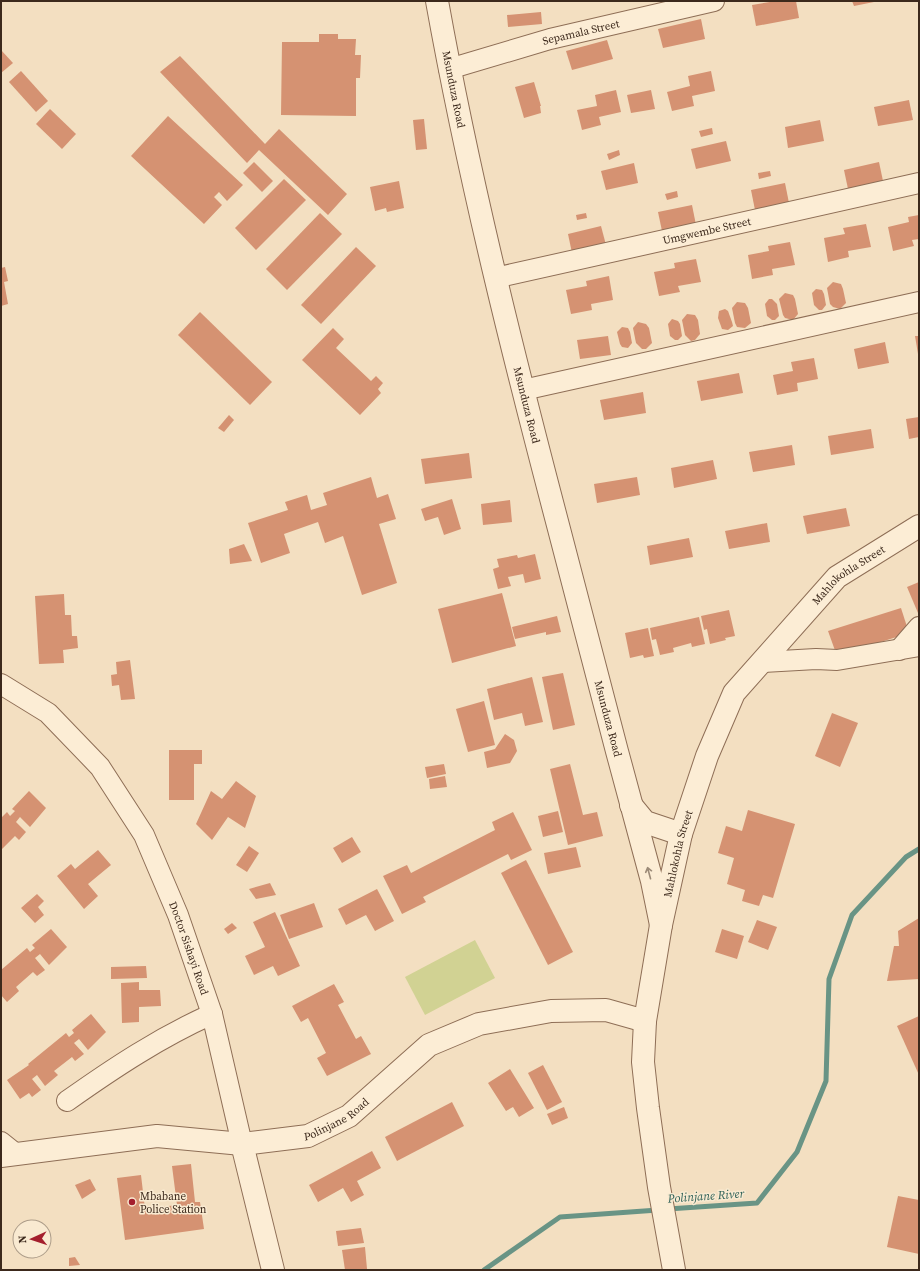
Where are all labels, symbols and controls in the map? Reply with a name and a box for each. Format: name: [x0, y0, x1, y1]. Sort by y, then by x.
street label: Sepamala Street: [541, 16, 621, 49]
street label: Msunduza Road: [438, 50, 469, 130]
street label: Umgwembe Street: [661, 214, 753, 248]
street label: Msunduza Road: [510, 365, 544, 446]
street label: Mahlokohla Street: [809, 542, 888, 608]
street label: Msunduza Road: [591, 679, 625, 759]
street label: Mahlokohla Street: [660, 808, 697, 899]
one-way arrow: [645, 867, 653, 880]
street label: Doctor Sishayi Road: [165, 899, 212, 998]
street label: Polinjane Road: [303, 1094, 373, 1144]
water label: Polinjane River: [666, 1185, 746, 1207]
place label: Mbabane Police Station: [140, 1189, 207, 1217]
marker: Mbabane Police Station: [127, 1197, 137, 1207]
north arrow: [12, 1219, 52, 1259]
text: N: [15, 1235, 30, 1244]

